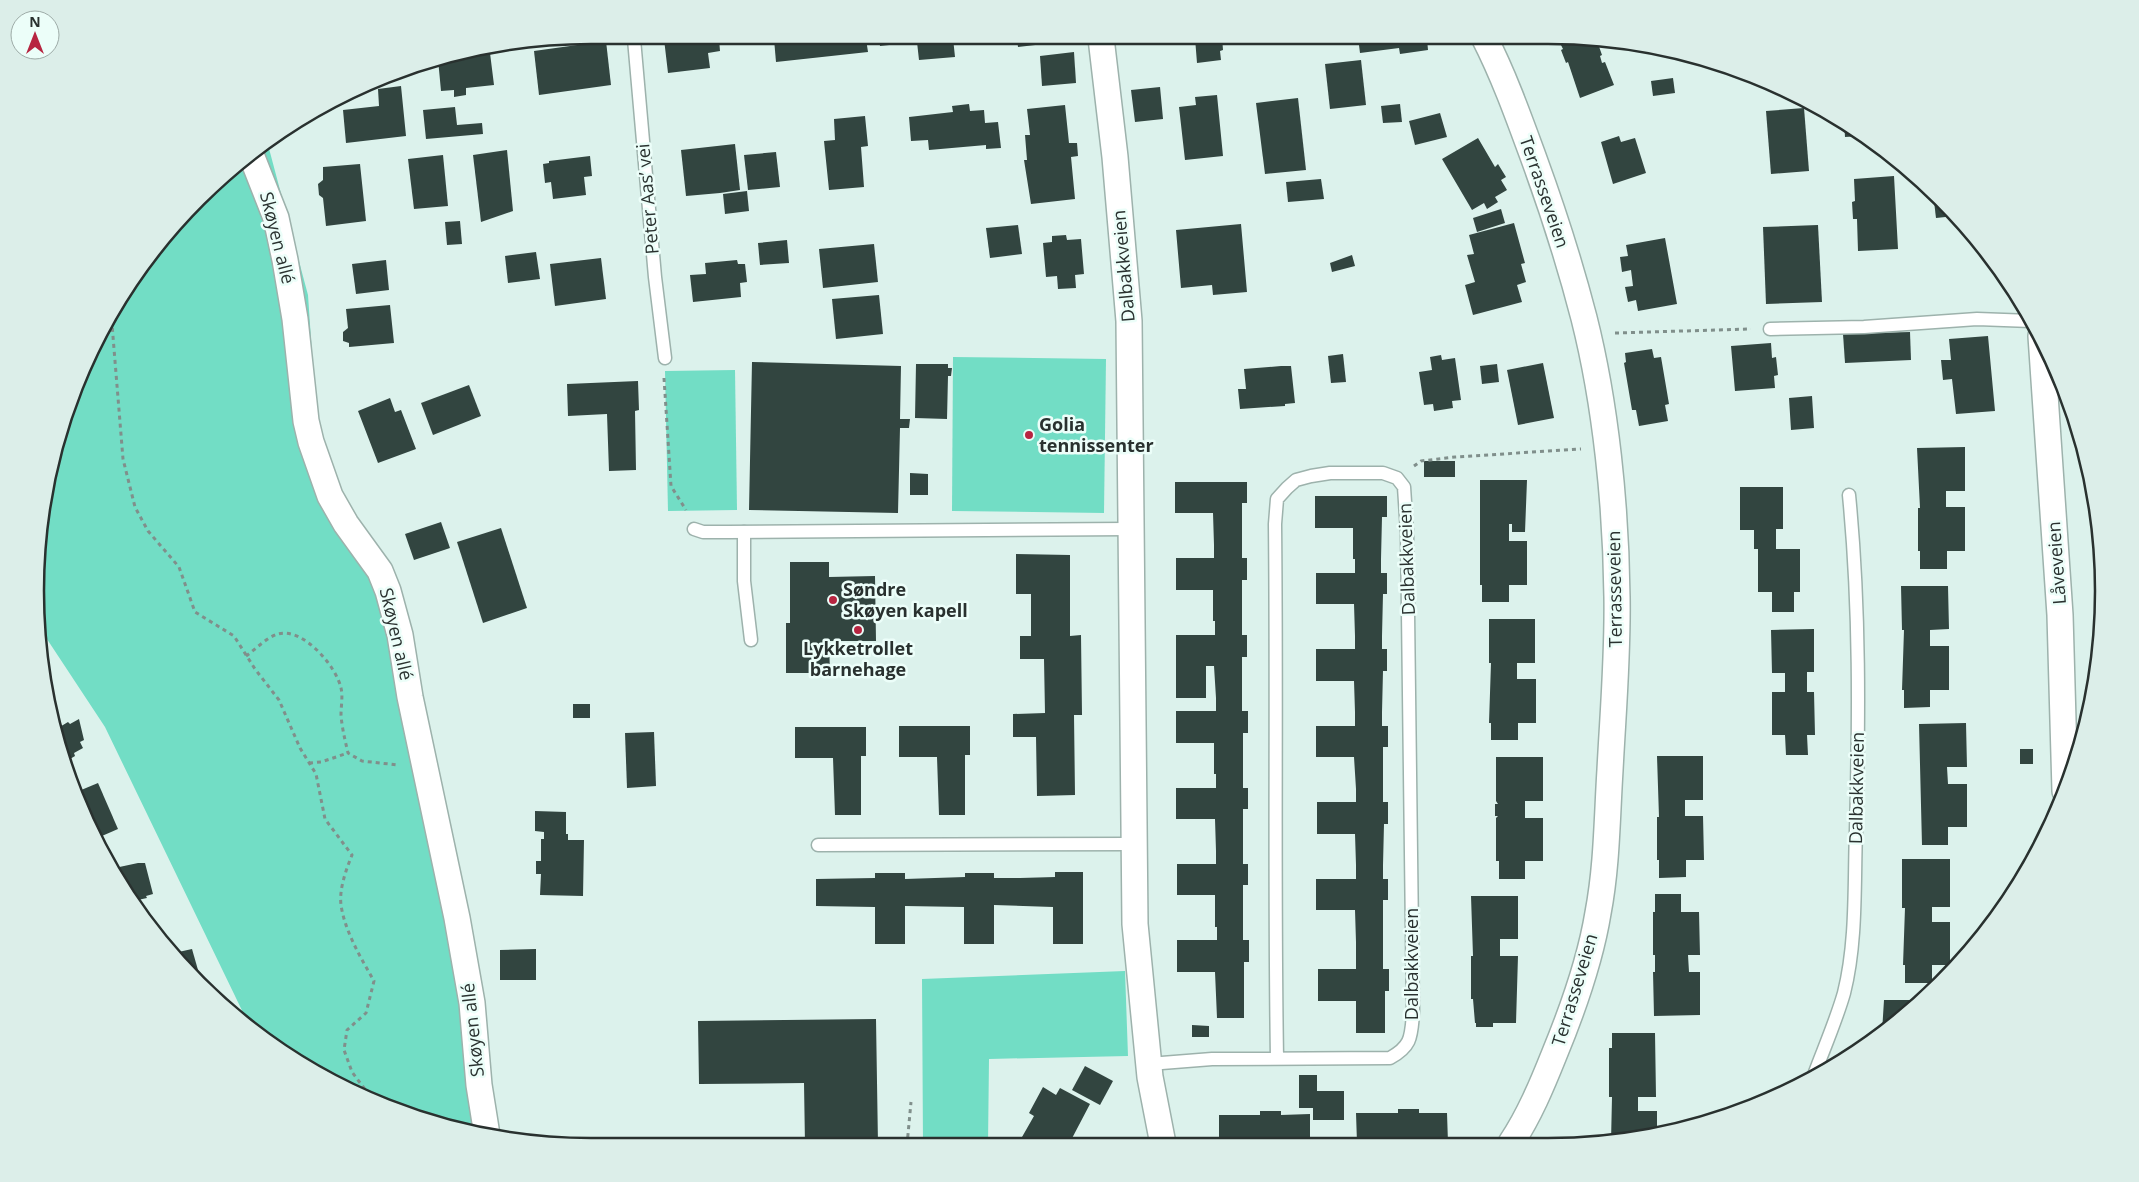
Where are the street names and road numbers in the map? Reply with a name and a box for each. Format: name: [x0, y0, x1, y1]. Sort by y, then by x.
street label: Terrasseveien: [1515, 133, 1575, 251]
street label: Peter Aas’ vei: [630, 143, 664, 255]
street label: Skøyen allé: [255, 189, 301, 286]
street label: Dalbakkveien: [1106, 209, 1140, 323]
street label: Dalbakkveien: [1392, 502, 1420, 616]
street label: Låveveien: [2041, 521, 2071, 605]
street label: Terrasseveien: [1601, 530, 1627, 648]
street label: Skøyen allé: [375, 585, 419, 682]
street label: Dalbakkveien: [1843, 732, 1869, 844]
street label: Dalbakkveien: [1399, 908, 1423, 1020]
street label: Terrasseveien: [1545, 930, 1603, 1049]
street label: Skøyen allé: [455, 982, 489, 1078]

